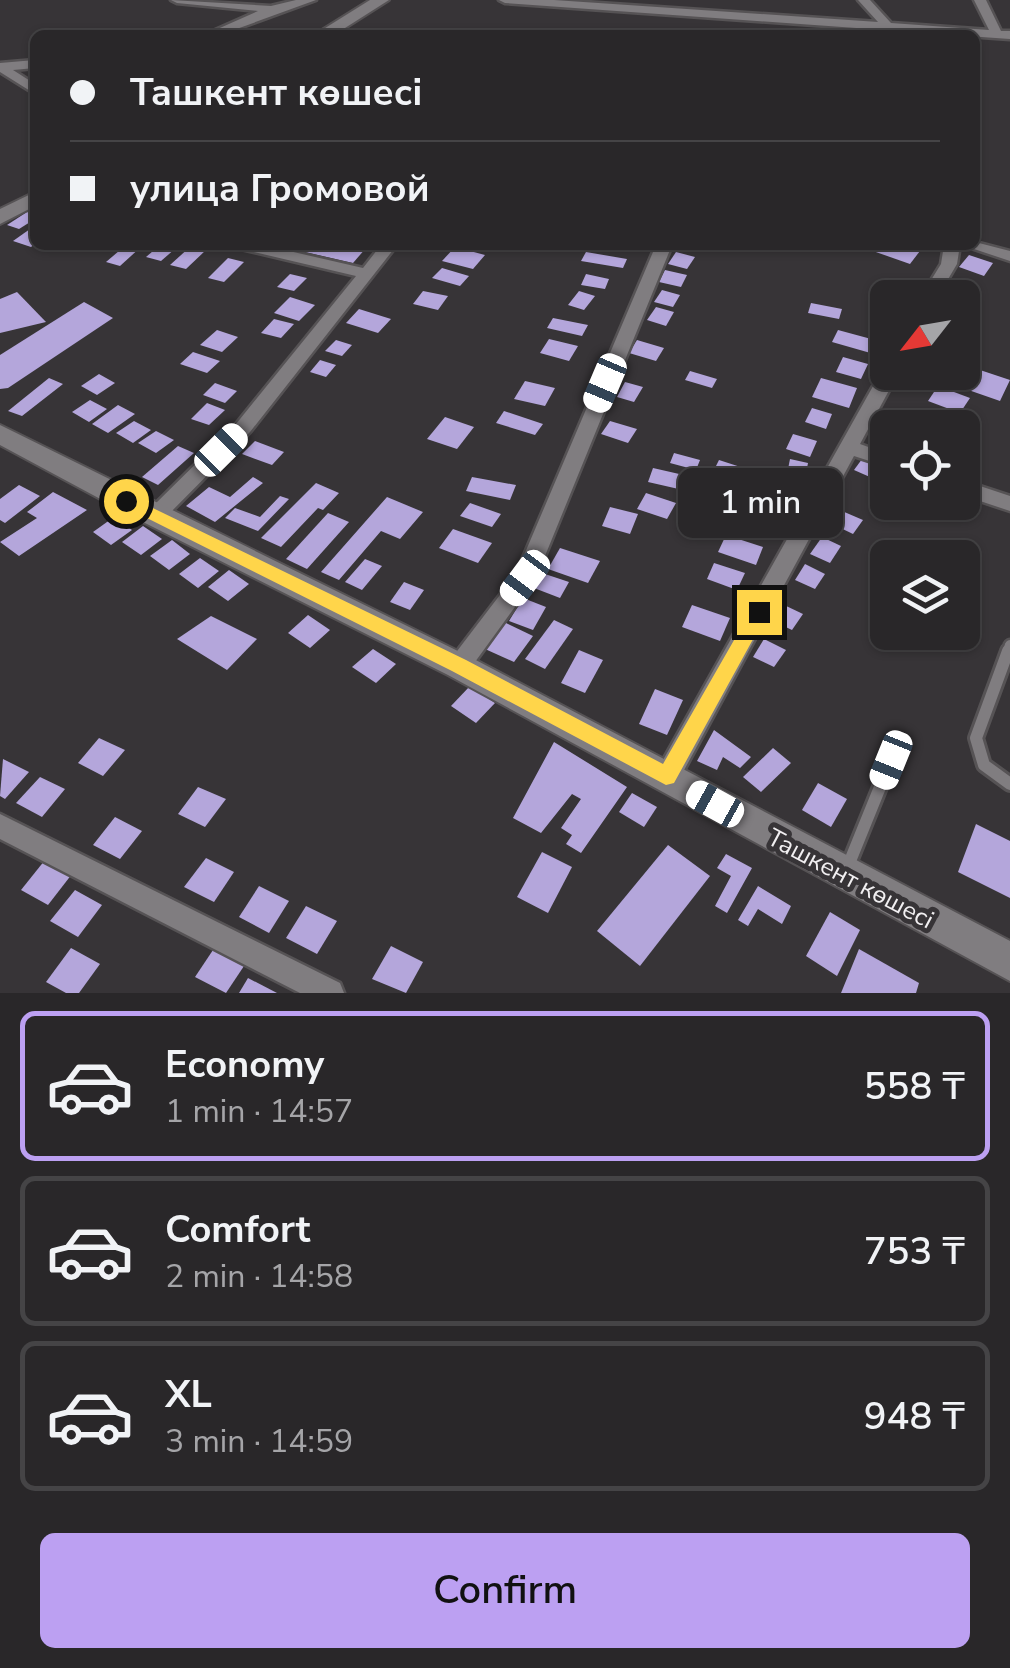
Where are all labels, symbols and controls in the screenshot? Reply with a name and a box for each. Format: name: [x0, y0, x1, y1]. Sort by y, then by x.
text: Ташкент көшесі: [130, 67, 422, 118]
text: улица Громовой: [130, 163, 430, 214]
north arrow: [870, 280, 980, 390]
map controls: [870, 280, 980, 650]
car: [579, 350, 631, 416]
button: locate: [870, 410, 980, 520]
car: [189, 418, 253, 482]
callout: 1 min: [676, 467, 842, 537]
route start: [104, 479, 149, 524]
text: 1 min: [720, 481, 801, 524]
button: layers: [870, 540, 980, 650]
car: [495, 545, 555, 611]
route end: [737, 590, 782, 635]
car: [866, 727, 916, 793]
car: [681, 776, 749, 832]
street label: Ташкент көшесі: [761, 821, 940, 937]
text: Economy: [165, 1039, 324, 1090]
icon: car: [45, 1041, 135, 1131]
text: 558 ₸: [864, 1061, 965, 1112]
text: 1 min · 14:57: [165, 1090, 353, 1133]
text: Comfort: [165, 1204, 310, 1255]
icon: car: [45, 1206, 135, 1296]
text: 753 ₸: [864, 1226, 965, 1277]
text: 2 min · 14:58: [165, 1255, 353, 1298]
text: XL: [165, 1369, 212, 1420]
icon: car: [45, 1371, 135, 1461]
text: 948 ₸: [864, 1391, 965, 1442]
text: 3 min · 14:59: [165, 1420, 353, 1463]
button: Confirm: [40, 1533, 970, 1648]

